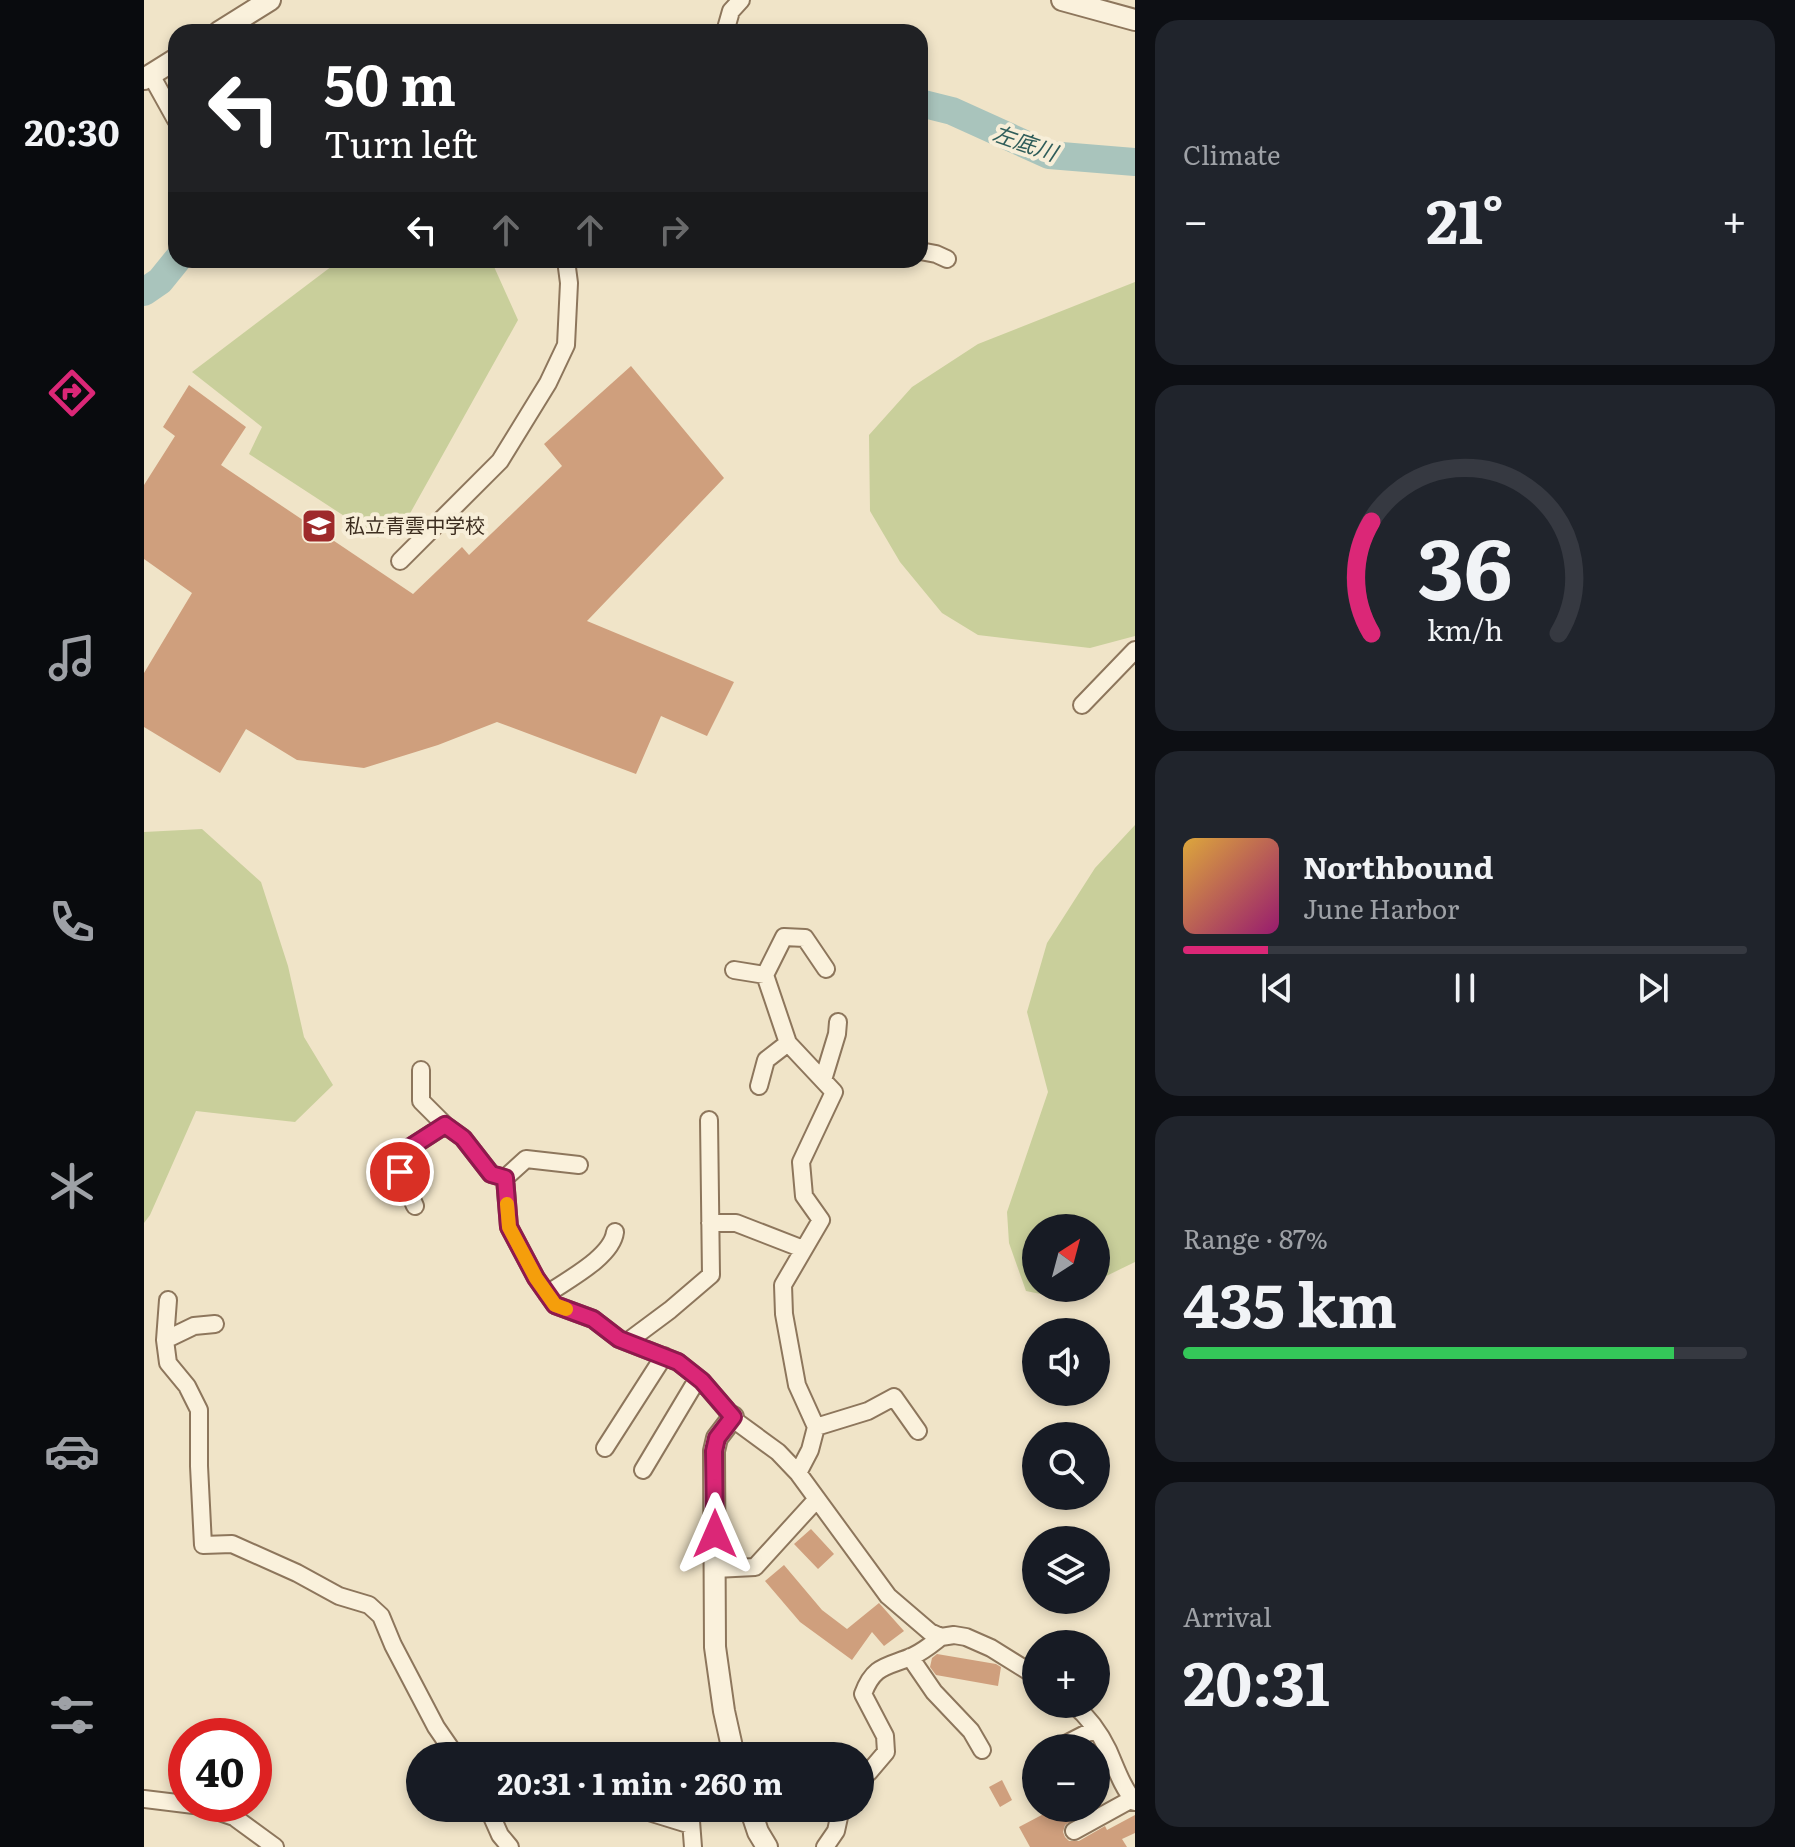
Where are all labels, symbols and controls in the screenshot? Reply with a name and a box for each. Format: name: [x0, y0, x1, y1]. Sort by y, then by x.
text: 50 m: [324, 40, 456, 123]
icon: left: [192, 56, 296, 160]
text: 20:30: [24, 104, 120, 157]
water label: 左底川: [989, 115, 1064, 169]
text: Turn left: [324, 116, 478, 169]
text: Climate: [1183, 134, 1281, 173]
text: 21°: [1426, 173, 1504, 262]
text: −: [1183, 185, 1209, 251]
text: +: [1721, 185, 1747, 251]
icon: left: [400, 208, 444, 252]
icon: ahead: [484, 208, 528, 252]
icon: ahead: [568, 208, 612, 252]
icon: right: [652, 208, 696, 252]
icon: directions: [44, 365, 100, 421]
text: 36: [1417, 502, 1513, 626]
school or university icon: 私立青雲中学校: [300, 507, 338, 545]
place label: 私立青雲中学校: [345, 509, 485, 539]
text: km/h: [1427, 607, 1503, 650]
icon: music: [44, 630, 100, 686]
text: Northbound: [1303, 844, 1494, 888]
text: June Harbor: [1303, 888, 1459, 927]
icon: phone: [44, 894, 100, 950]
icon: previous: [1255, 966, 1299, 1010]
icon: pause: [1443, 966, 1487, 1010]
icon: next: [1631, 966, 1675, 1010]
pin: [366, 1138, 434, 1206]
icon: arrive: [378, 1150, 422, 1194]
icon: climate: [44, 1158, 100, 1214]
north arrow: [1022, 1214, 1110, 1302]
map controls: [1022, 1214, 1110, 1822]
text: Range · 87%: [1183, 1218, 1328, 1257]
text: 435 km: [1183, 1257, 1397, 1346]
button: sound: [1022, 1318, 1110, 1406]
button: search: [1022, 1422, 1110, 1510]
icon: car: [44, 1423, 100, 1479]
position arrow: [673, 1492, 757, 1576]
button: layers: [1022, 1526, 1110, 1614]
text: Arrival: [1183, 1596, 1272, 1635]
button: +: [1022, 1630, 1110, 1718]
text: 20:31: [1183, 1635, 1330, 1724]
icon: filters: [44, 1687, 100, 1743]
speed limit sign: 40: [168, 1718, 272, 1822]
button: −: [1022, 1734, 1110, 1822]
text: 20:31 · 1 min · 260 m: [497, 1760, 783, 1804]

